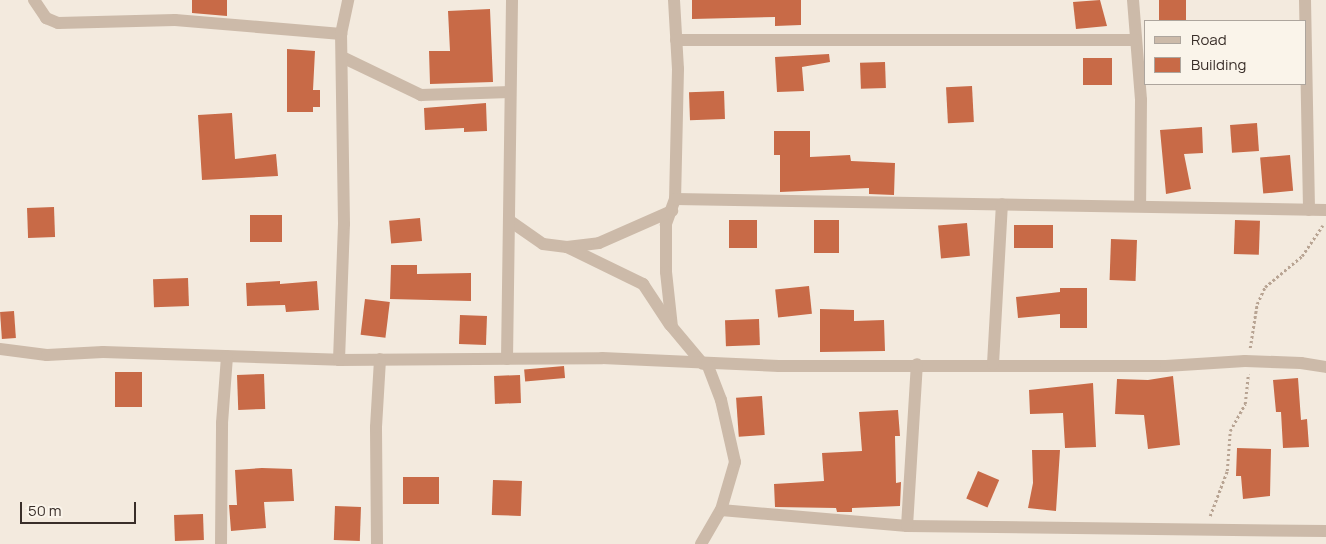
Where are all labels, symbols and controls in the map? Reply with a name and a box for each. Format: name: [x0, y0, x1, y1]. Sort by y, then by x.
legend: [1144, 20, 1306, 85]
text: Road: [1191, 29, 1227, 50]
text: Building: [1191, 54, 1246, 75]
scale bar: [22, 492, 139, 524]
text: 50 m: [28, 500, 62, 521]

